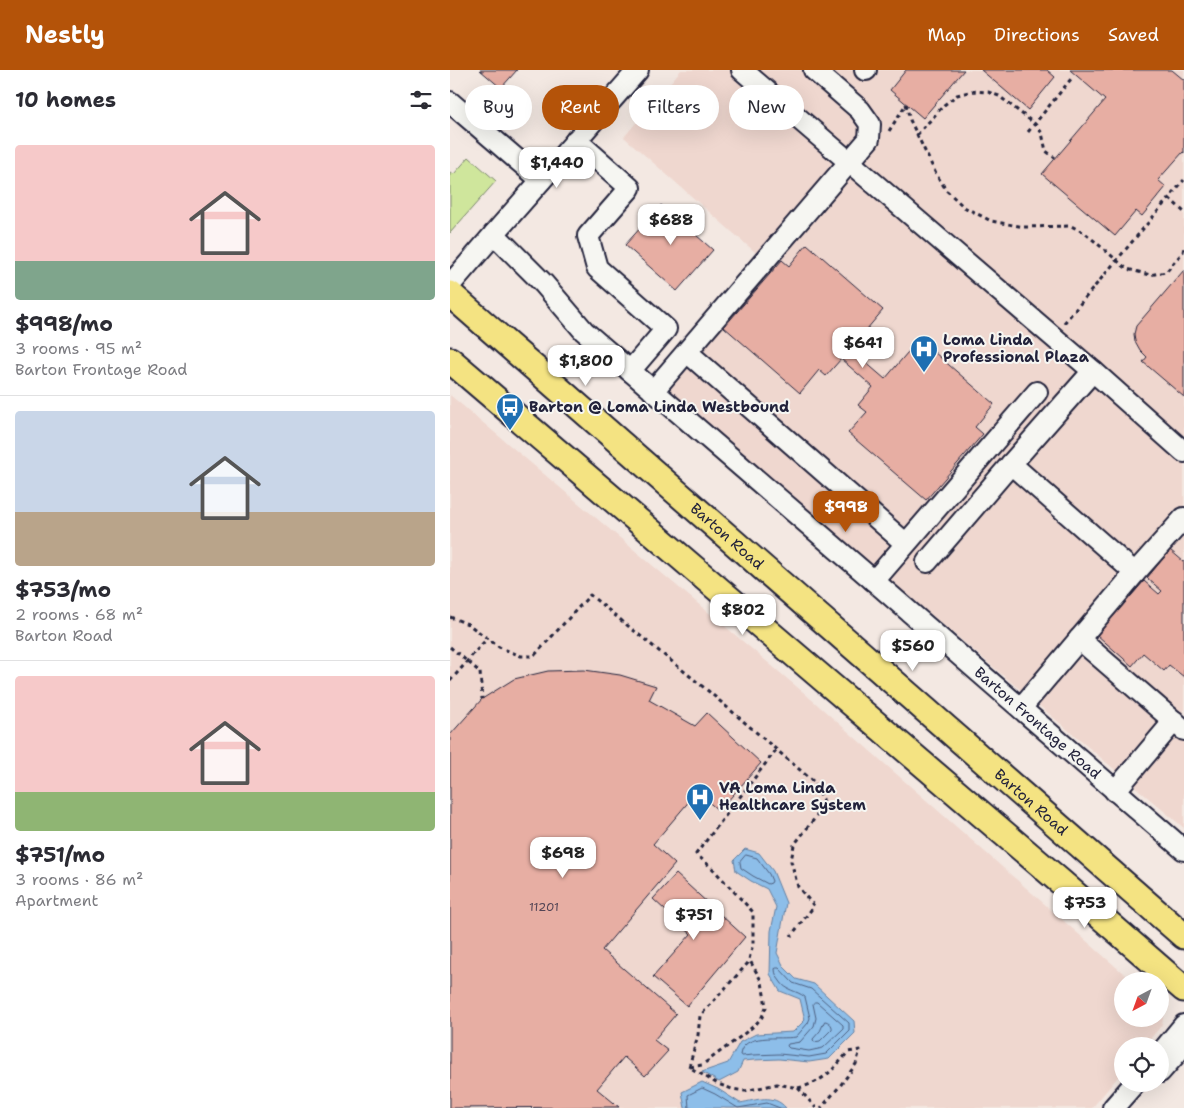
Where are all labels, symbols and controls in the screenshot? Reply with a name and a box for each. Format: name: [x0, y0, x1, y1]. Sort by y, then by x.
text: Nestly: [25, 19, 105, 51]
text: Map: [928, 23, 966, 47]
text: Directions: [994, 23, 1080, 47]
text: Saved: [1108, 23, 1159, 47]
chip: Buy: [465, 85, 532, 130]
chip: Rent: [542, 85, 619, 130]
chip: Filters: [629, 85, 719, 130]
chip: New: [729, 85, 804, 130]
text: 10 homes: [15, 86, 116, 114]
icon: filters: [407, 86, 435, 114]
pin: $1,440: [516, 146, 598, 189]
text: $1,440: [530, 152, 584, 173]
icon: home: [180, 178, 270, 268]
pin: $688: [641, 204, 701, 246]
text: $688: [649, 209, 693, 230]
text: $998/mo: [15, 310, 113, 338]
pin: $641: [833, 326, 893, 369]
place label: Loma Linda Professional Plaza: [943, 330, 1090, 367]
text: $641: [843, 332, 883, 353]
hospital icon: Loma Linda Professional Plaza: [909, 334, 939, 373]
text: 3 rooms · 95 m²: [15, 338, 142, 359]
pin: $1,800: [545, 344, 627, 387]
text: $1,800: [559, 350, 613, 371]
text: Barton Frontage Road: [15, 359, 187, 380]
bus stop icon: Barton @ Loma Linda Westbound: [495, 392, 525, 431]
place label: Barton @ Loma Linda Westbound: [529, 397, 789, 417]
icon: home: [180, 443, 270, 533]
pin: $998: [816, 490, 876, 533]
text: $998: [824, 496, 868, 517]
street label: Barton Road: [686, 499, 768, 574]
text: $753/mo: [15, 576, 111, 604]
pin: $802: [713, 594, 773, 636]
text: $802: [721, 599, 765, 620]
text: 2 rooms · 68 m²: [15, 604, 143, 625]
text: Barton Road: [15, 625, 113, 646]
pin: $560: [883, 630, 943, 672]
text: $560: [891, 635, 935, 656]
street label: Barton Frontage Road: [970, 662, 1106, 784]
icon: home: [180, 708, 270, 798]
street label: Barton Road: [990, 765, 1073, 840]
place label: VA Loma Linda Healthcare System: [719, 778, 866, 815]
hospital icon: VA Loma Linda Healthcare System: [685, 782, 715, 821]
pin: $698: [533, 836, 593, 879]
text: $751/mo: [15, 841, 105, 869]
text: $698: [541, 842, 585, 863]
text: 3 rooms · 86 m²: [15, 869, 143, 890]
pin: $753: [1055, 886, 1115, 929]
text: Apartment: [15, 890, 98, 911]
text: $753: [1064, 892, 1106, 913]
pin: $751: [664, 898, 724, 941]
house number: 11201: [529, 899, 559, 915]
text: $751: [675, 904, 713, 925]
north arrow: [1114, 972, 1169, 1028]
map controls: [1114, 972, 1169, 1092]
button: locate: [1114, 1037, 1169, 1092]

